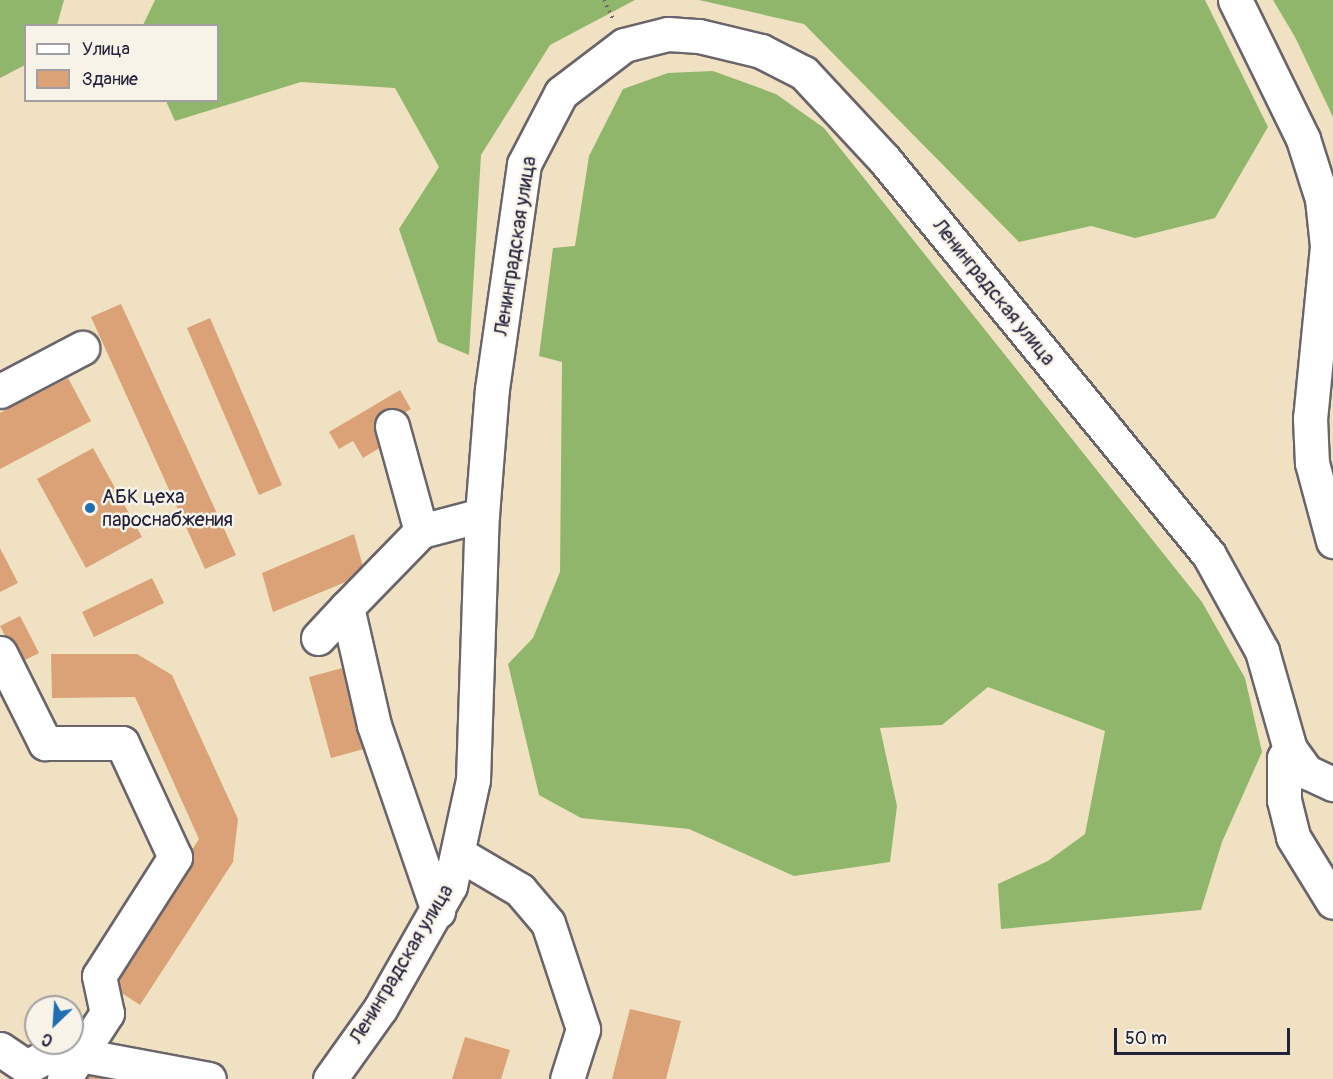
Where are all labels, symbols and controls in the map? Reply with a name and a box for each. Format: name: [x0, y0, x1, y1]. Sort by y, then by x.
legend: [24, 24, 219, 102]
text: Улица: [82, 38, 130, 61]
text: Здание: [82, 68, 138, 91]
street label: Ленинградская улица: [489, 154, 541, 338]
street label: Ленинградская улица: [928, 214, 1060, 370]
place label: АБК цеха пароснабжения: [102, 484, 233, 531]
marker: АБК цеха пароснабжения: [83, 501, 97, 515]
street label: Ленинградская улица: [344, 880, 458, 1048]
north arrow: [24, 995, 84, 1055]
scale bar: [1117, 1016, 1292, 1054]
text: 50 m: [1125, 1027, 1167, 1050]
text: С: [39, 1028, 56, 1051]

